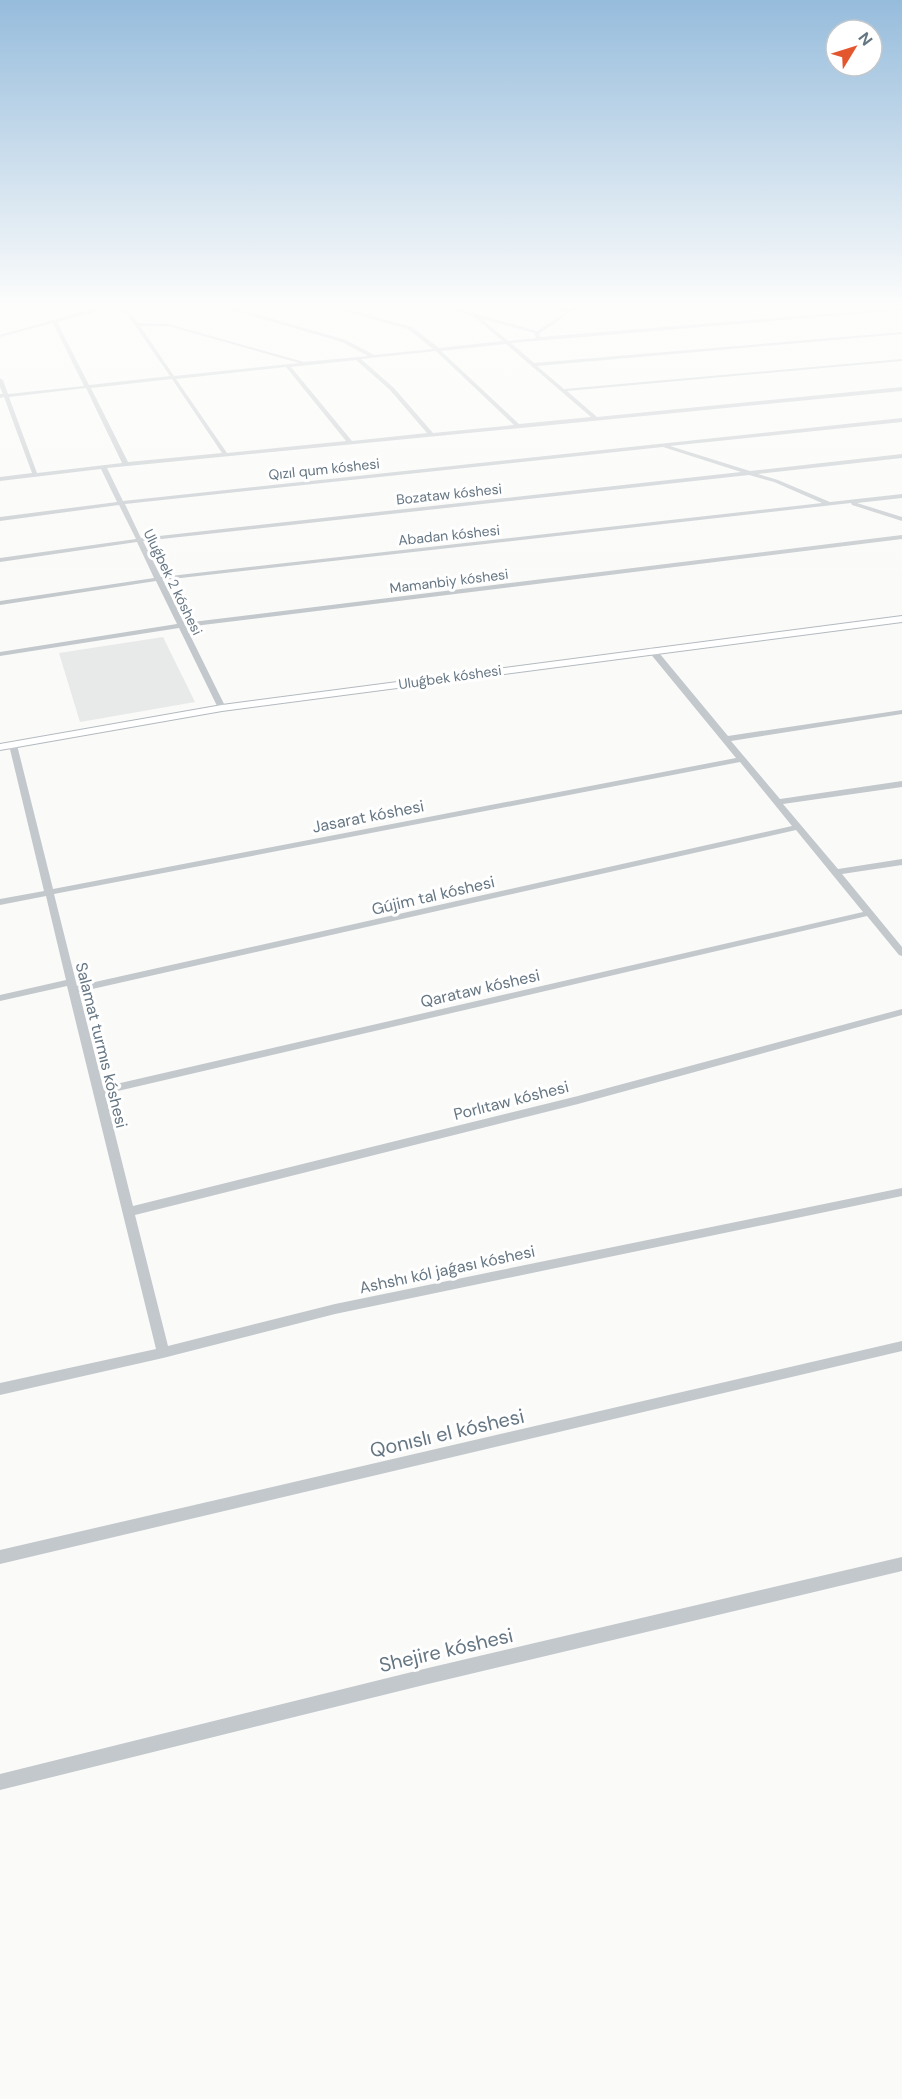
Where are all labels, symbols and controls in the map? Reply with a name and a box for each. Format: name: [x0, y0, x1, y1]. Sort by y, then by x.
north arrow: [824, 18, 884, 78]
text: N: [854, 28, 877, 50]
street label: Qızıl qum kóshesi: [268, 454, 380, 484]
street label: Bozataw kóshesi: [395, 479, 503, 509]
street label: Abadan kóshesi: [397, 521, 501, 549]
street label: Uluǵbek 2 kóshesi: [140, 526, 206, 638]
street label: Mamanbiy kóshesi: [389, 565, 509, 597]
street label: Uluǵbek kóshesi: [397, 661, 503, 693]
street label: Jasarat kóshesi: [310, 795, 426, 838]
street label: Gújim tal kóshesi: [370, 871, 497, 920]
street label: Salamat turmıs kóshesi: [71, 960, 132, 1130]
street label: Qarataw kóshesi: [418, 965, 542, 1012]
street label: Porlıtaw kóshesi: [451, 1076, 571, 1125]
street label: Ashshı kól jaǵası kóshesi: [357, 1241, 537, 1298]
street label: Qonıslı el kóshesi: [367, 1403, 527, 1463]
street label: Shejire kóshesi: [376, 1622, 516, 1678]

